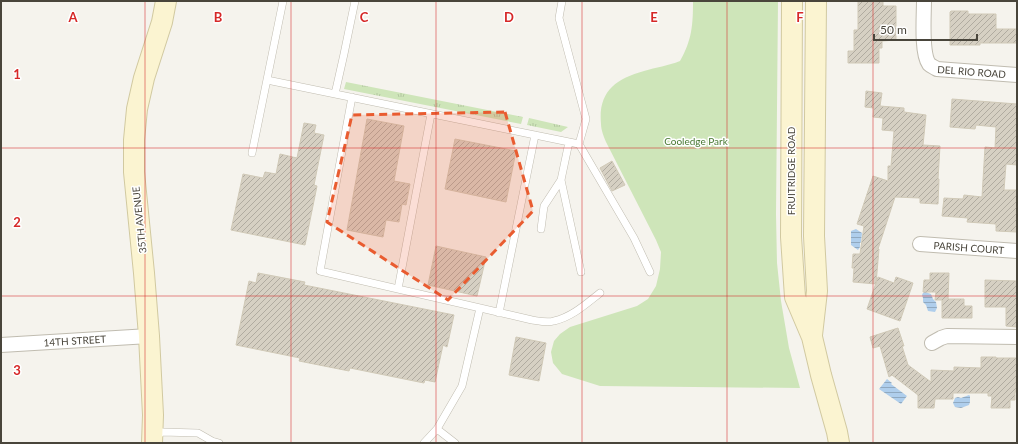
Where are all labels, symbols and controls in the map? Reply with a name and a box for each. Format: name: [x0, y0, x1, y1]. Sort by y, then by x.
text: A: [67, 9, 78, 25]
text: B: [214, 9, 223, 25]
text: C: [360, 9, 369, 25]
text: D: [504, 9, 514, 25]
text: E: [650, 9, 658, 25]
text: F: [796, 9, 804, 25]
scale bar: [874, 16, 977, 42]
text: 50 m: [880, 22, 907, 37]
street label: DEL RIO ROAD: [937, 63, 1007, 80]
text: 1: [13, 66, 21, 82]
street label: FRUITRIDGE ROAD: [785, 126, 797, 215]
park label: Cooledge Park: [664, 135, 729, 147]
street label: 35TH AVENUE: [130, 186, 148, 254]
text: 2: [13, 214, 21, 230]
street label: PARISH COURT: [933, 239, 1005, 256]
street label: 14TH STREET: [43, 333, 107, 348]
text: 3: [13, 362, 21, 378]

